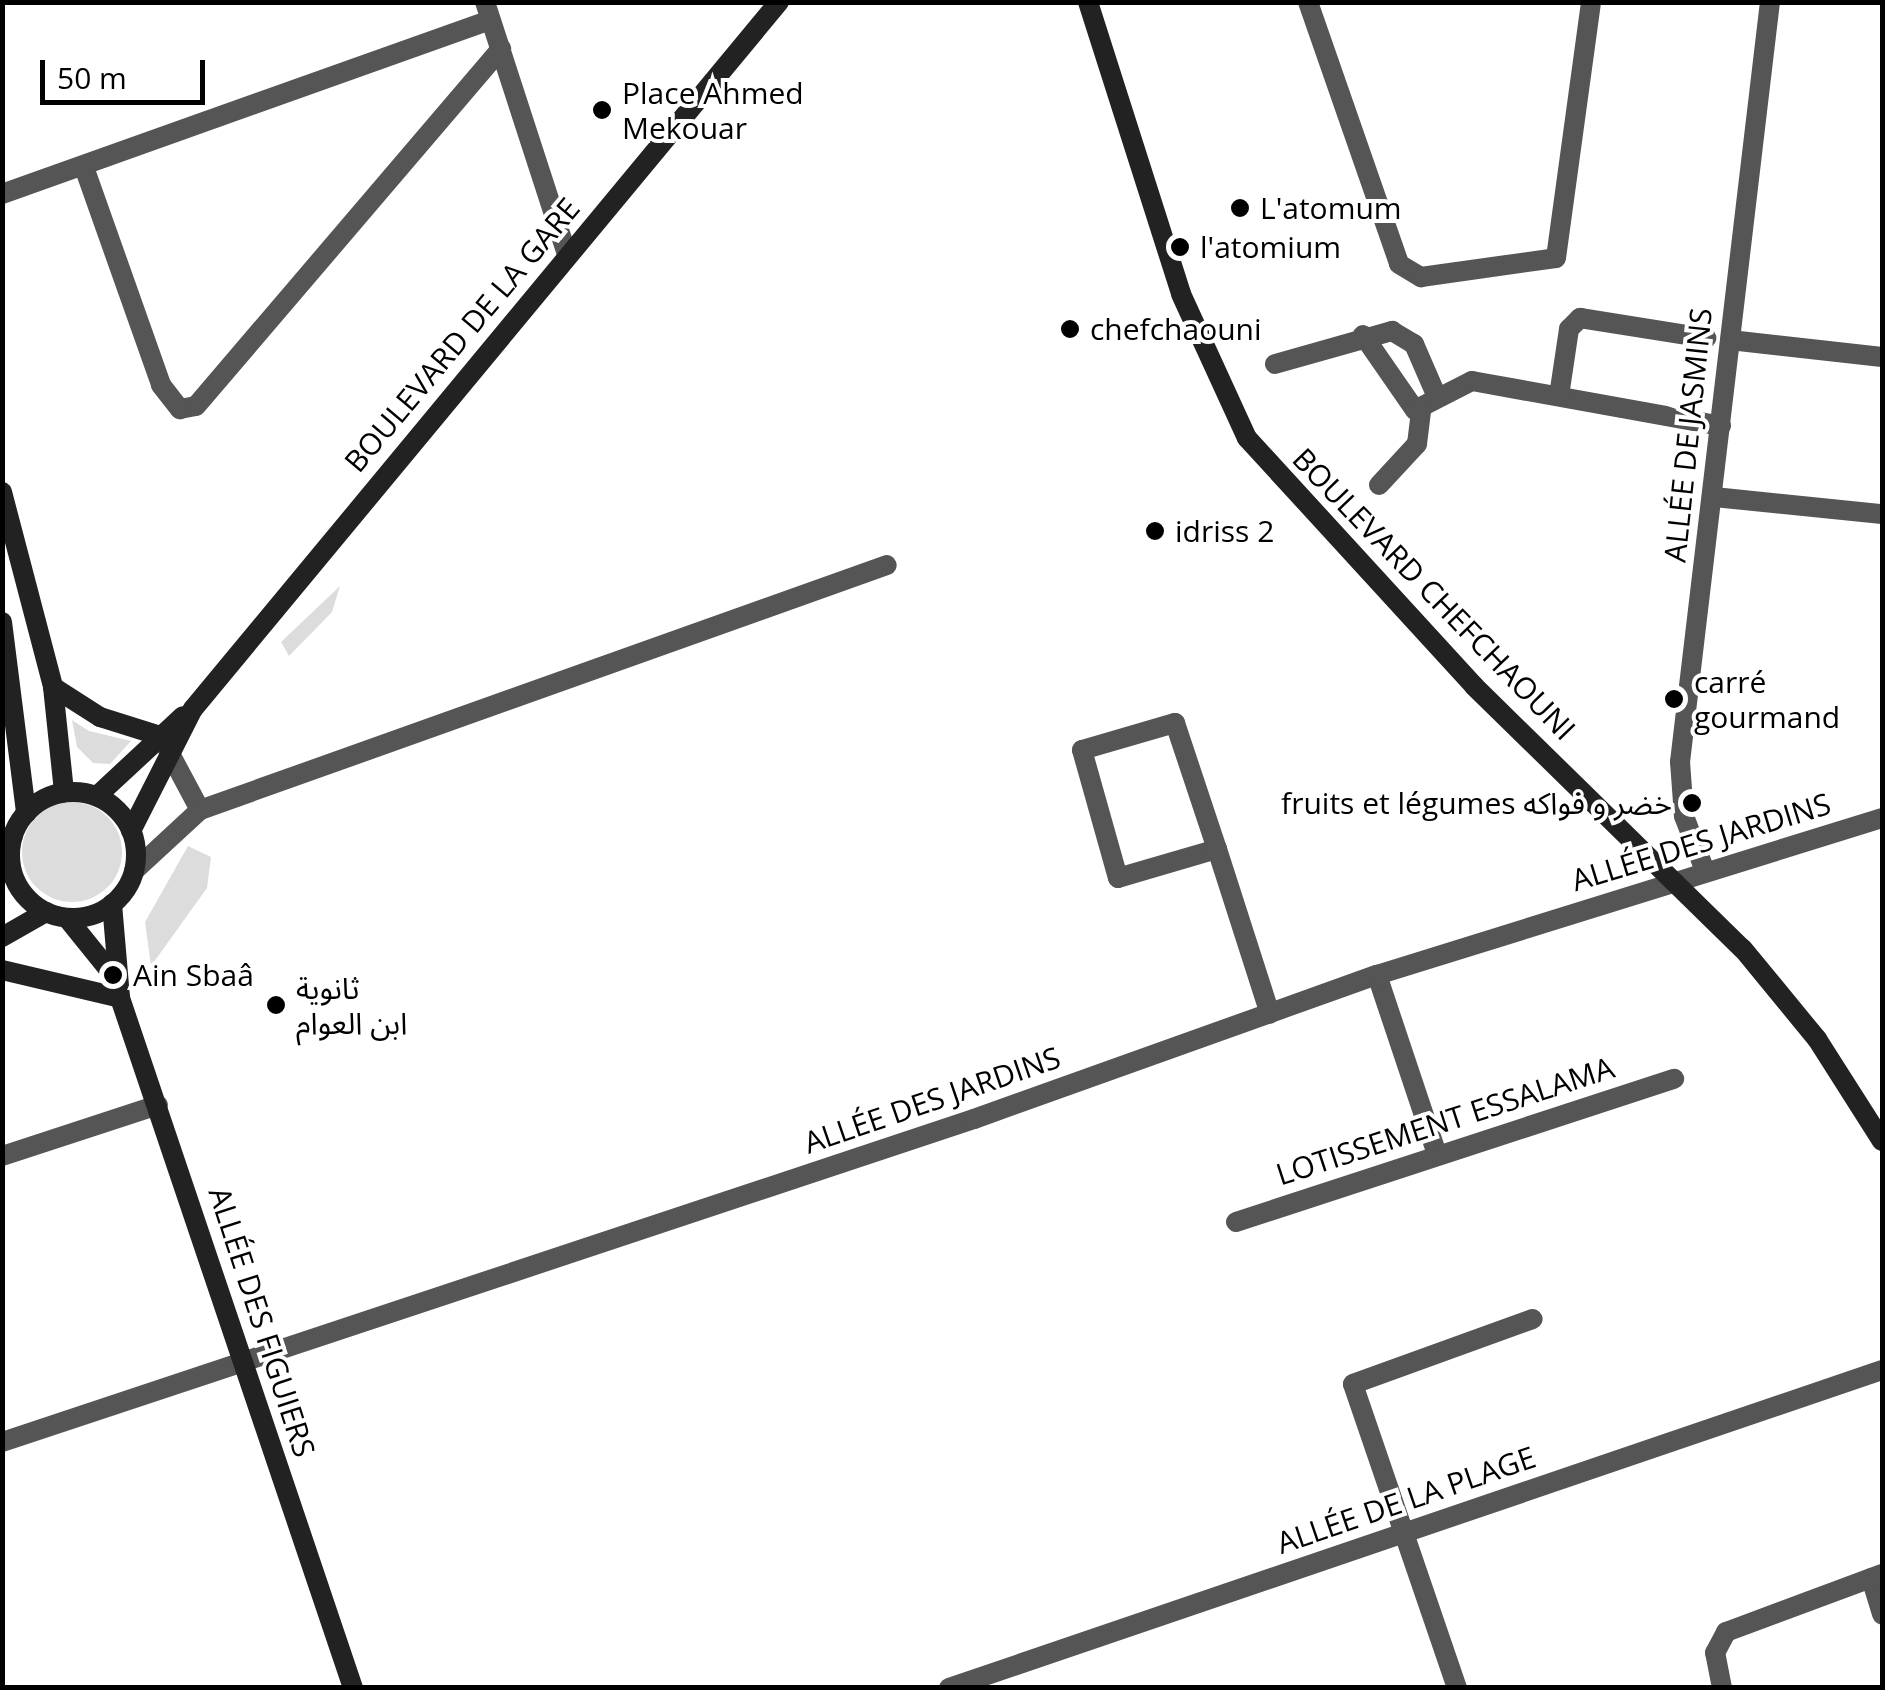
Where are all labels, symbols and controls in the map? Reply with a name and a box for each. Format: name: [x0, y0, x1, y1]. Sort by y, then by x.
scale bar: [45, 40, 210, 102]
text: 50 m: [57, 57, 127, 98]
place label: Place Ahmed Mekouar: [622, 75, 804, 146]
marker: Place Ahmed Mekouar: [591, 99, 613, 121]
place label: L'atomum: [1260, 190, 1402, 226]
street label: BOULEVARD DE LA GARE: [337, 191, 587, 479]
marker: L'atomum: [1229, 197, 1251, 219]
place label: l'atomium: [1200, 229, 1341, 265]
marker: l'atomium: [1169, 236, 1191, 258]
street label: ALLÉE DE JASMINS: [1657, 306, 1719, 564]
place label: chefchaouni: [1090, 311, 1262, 347]
marker: chefchaouni: [1059, 318, 1081, 340]
street label: BOULEVARD CHEFCHAOUNI: [1285, 441, 1583, 747]
place label: idriss 2: [1175, 513, 1274, 549]
marker: idriss 2: [1144, 520, 1166, 542]
place label: carré gourmand: [1694, 664, 1840, 734]
marker: carré gourmand: [1663, 688, 1685, 710]
place label: fruits et légumes خضر و فواكه: [1281, 785, 1672, 821]
street label: ALLÉE DES JARDINS: [1567, 785, 1835, 899]
marker: fruits et légumes خضر و فواكه: [1681, 792, 1703, 814]
place label: Ain Sbaâ: [133, 957, 254, 993]
marker: Ain Sbaâ: [102, 964, 124, 986]
place label: ثانوية ابن العوام: [296, 970, 407, 1040]
marker: ثانوية ابن العوام: [265, 994, 287, 1016]
street label: ALLÉE DES JARDINS: [799, 1039, 1065, 1161]
street label: LOTISSEMENT ESSALAMA: [1272, 1049, 1618, 1193]
street label: ALLÉE DES FIGUIERS: [201, 1183, 323, 1461]
street label: ALLÉE DE LA PLAGE: [1272, 1439, 1540, 1561]

